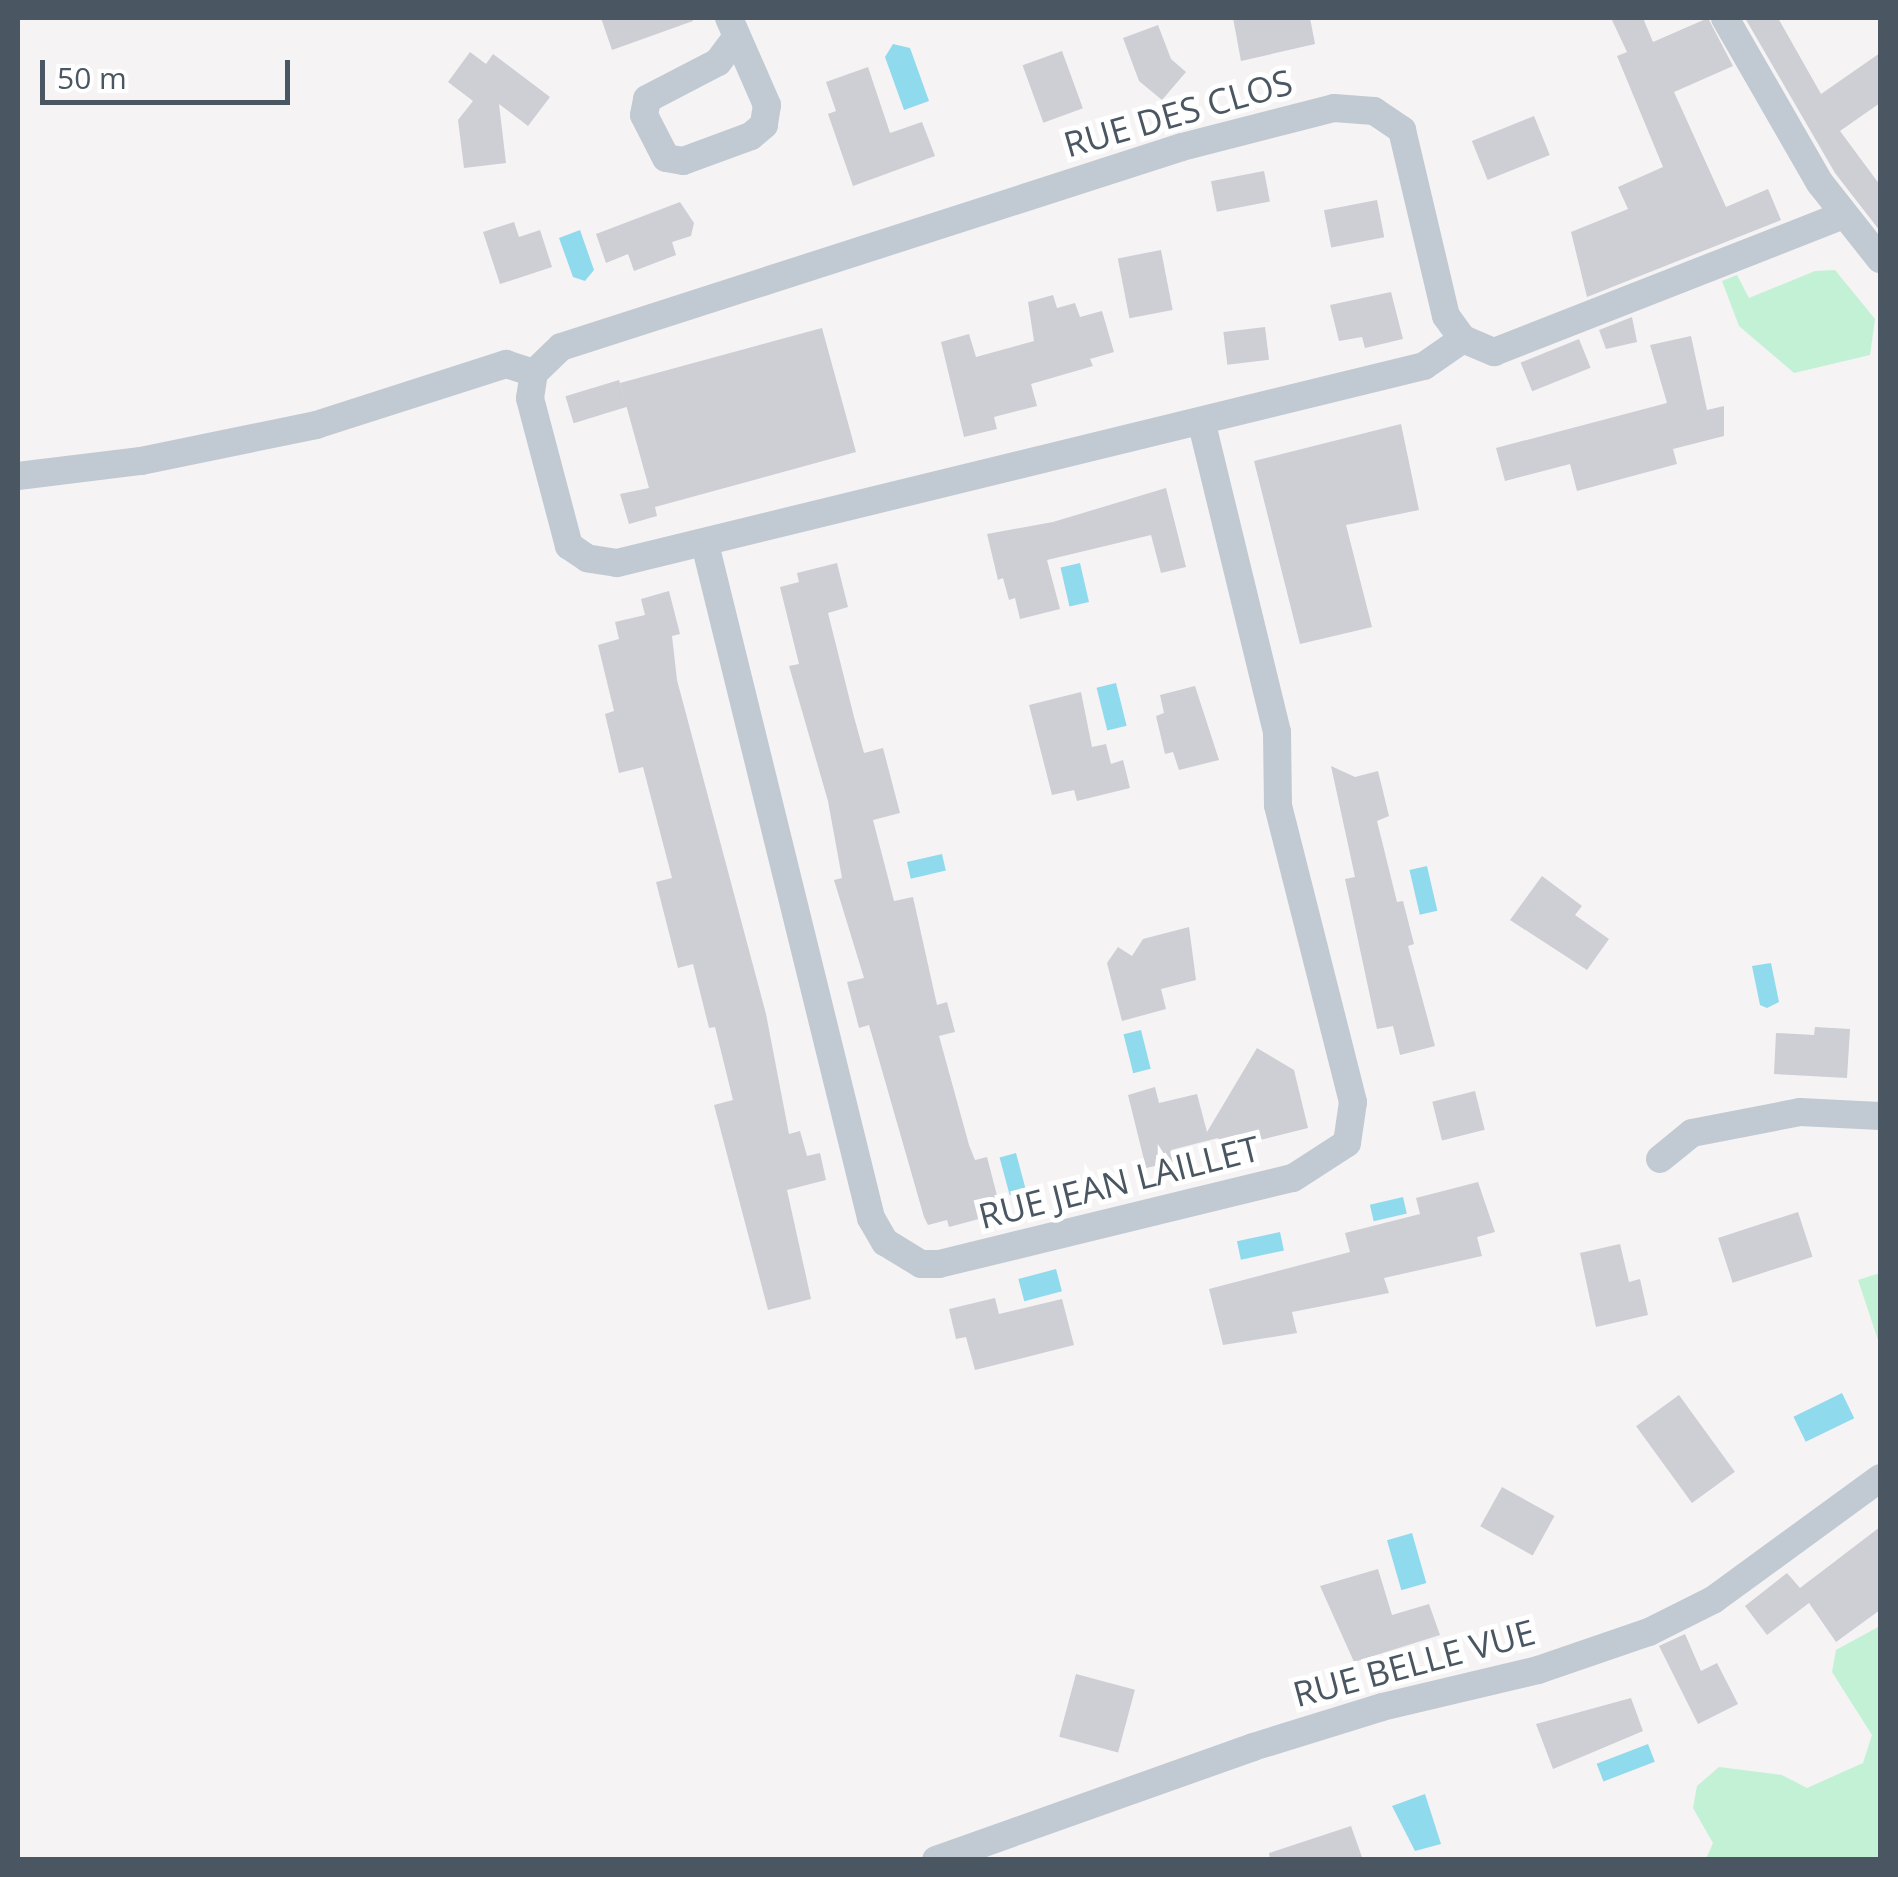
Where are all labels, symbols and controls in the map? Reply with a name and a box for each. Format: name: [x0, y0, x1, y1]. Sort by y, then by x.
scale bar: [45, 40, 295, 102]
text: 50 m: [57, 57, 127, 98]
street label: RUE DES CLOS: [1059, 60, 1297, 166]
street label: RUE JEAN LAILLET: [974, 1127, 1264, 1237]
street label: RUE BELLE VUE: [1288, 1611, 1540, 1715]

